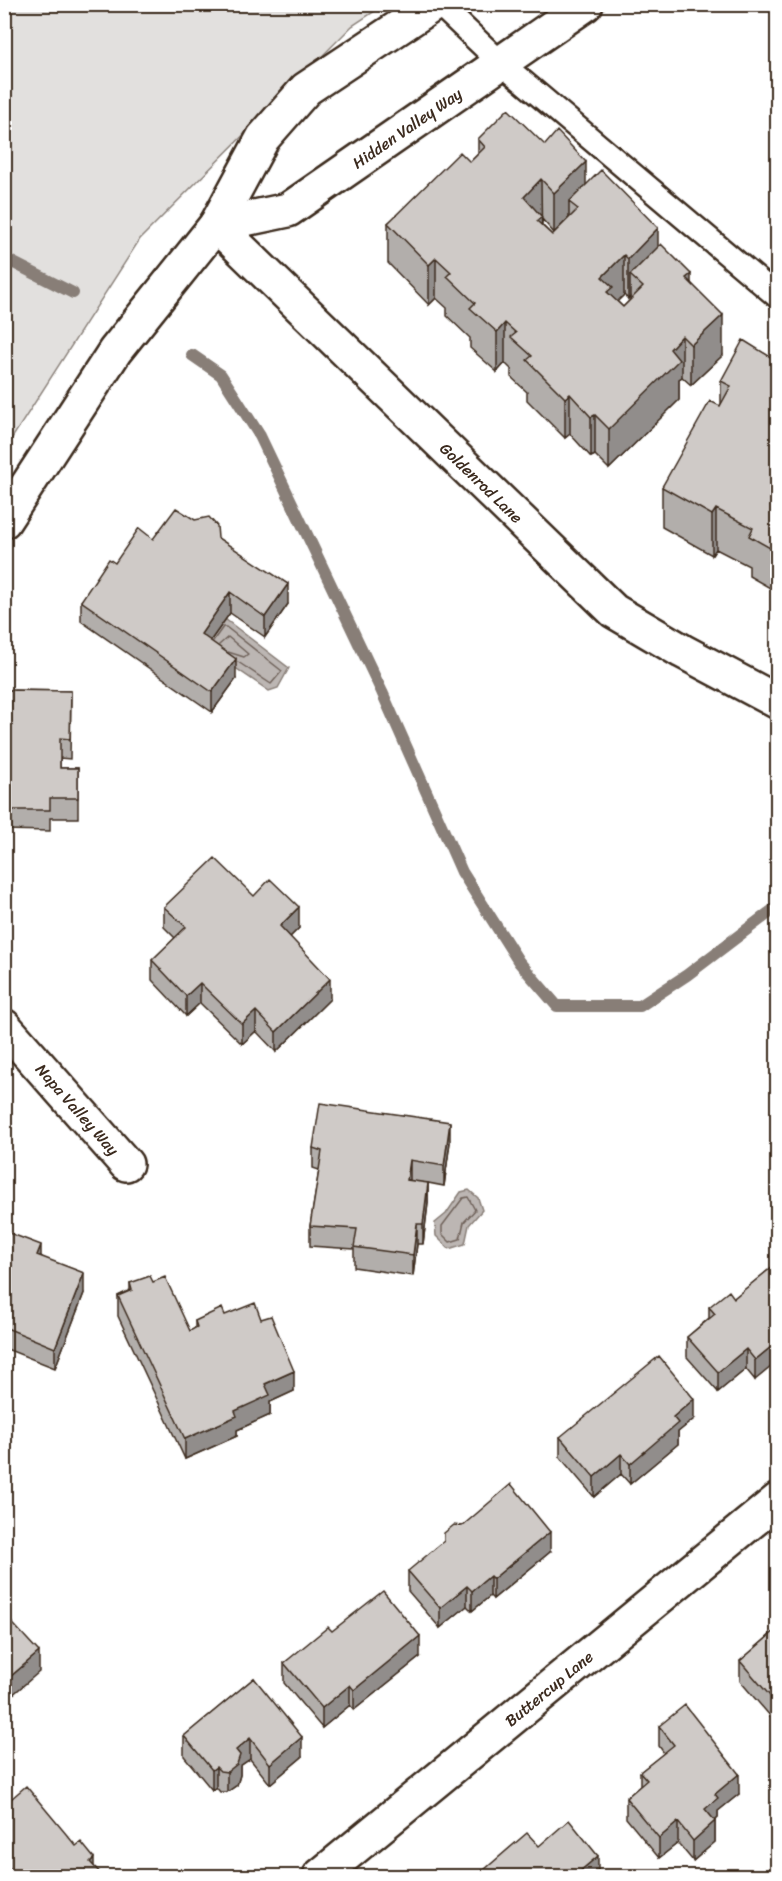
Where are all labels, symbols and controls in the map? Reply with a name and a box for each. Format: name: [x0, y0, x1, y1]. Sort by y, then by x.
street label: Hidden Valley Way: [346, 79, 469, 177]
street label: Goldenrod Lane: [433, 435, 530, 531]
street label: Napa Valley Way: [28, 1056, 127, 1163]
street label: Buttercup Lane: [498, 1643, 600, 1734]

